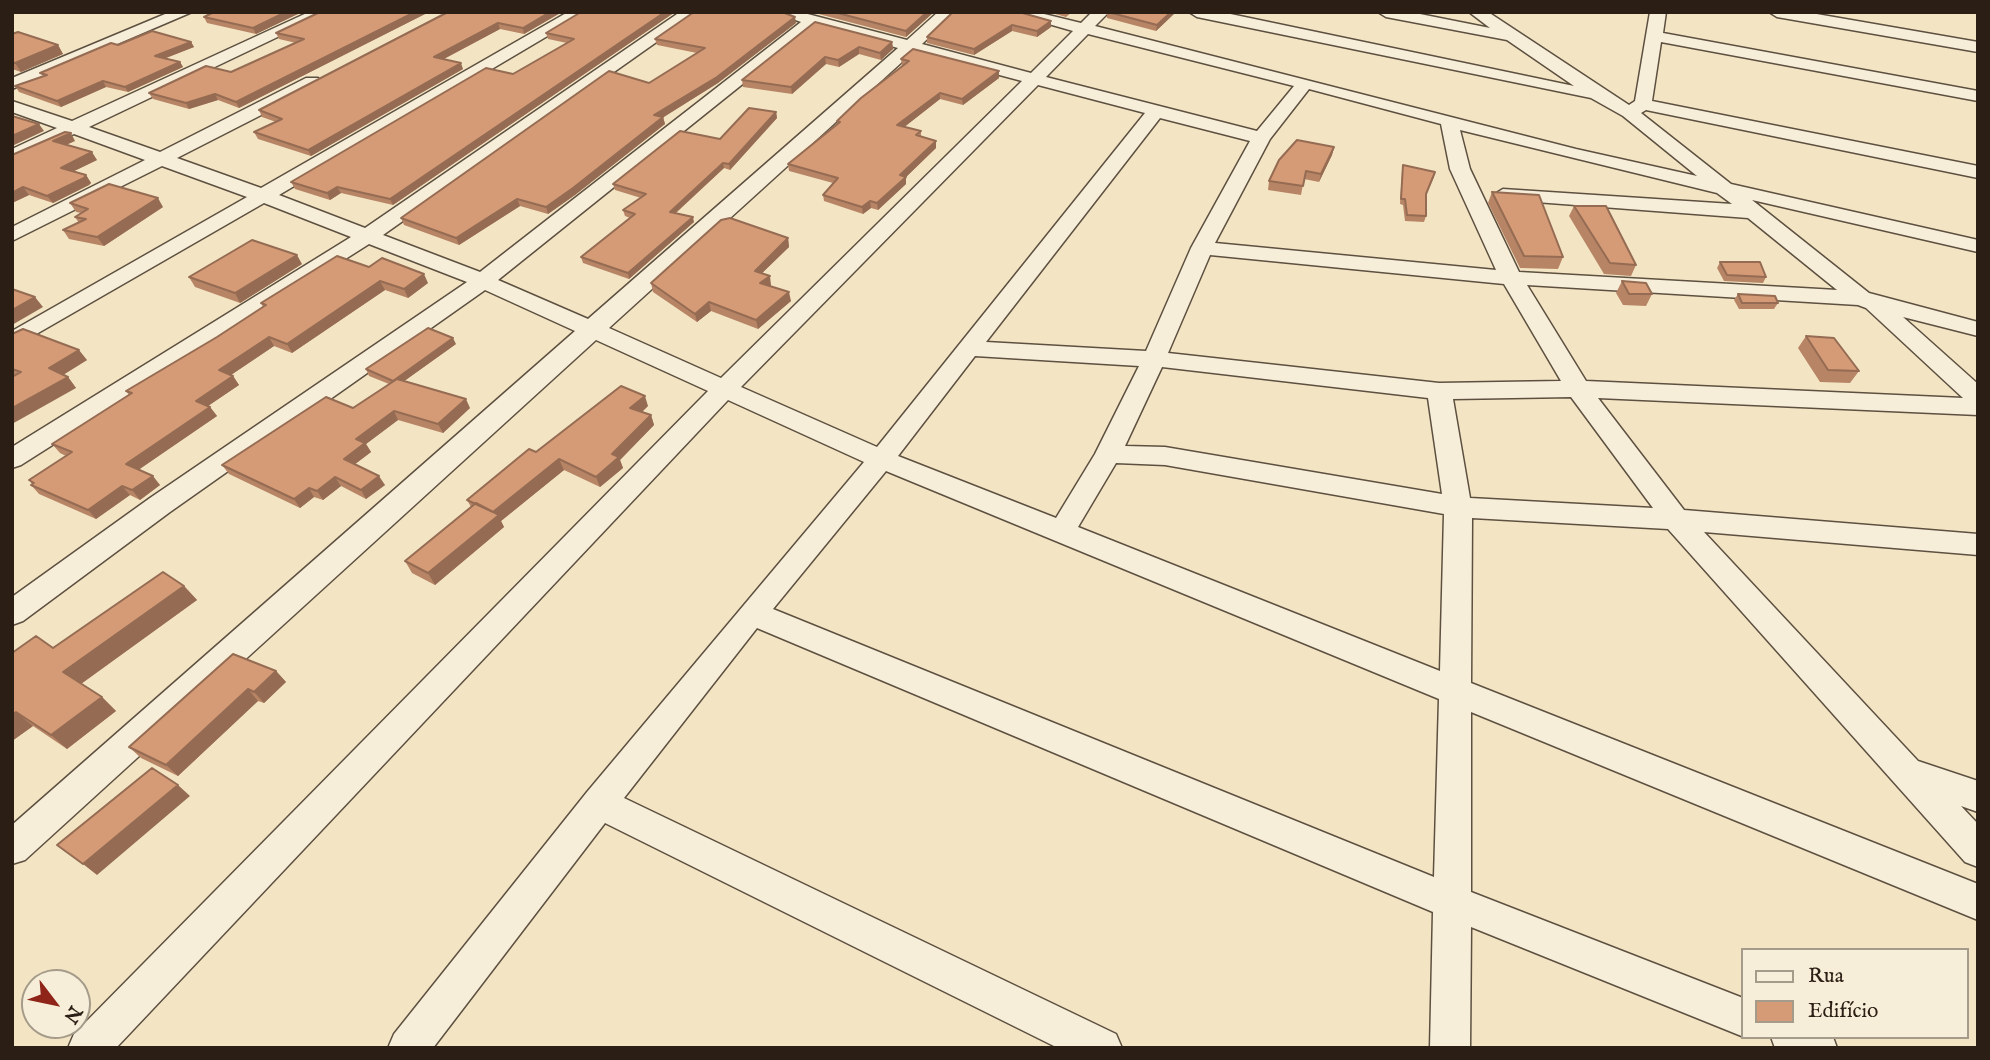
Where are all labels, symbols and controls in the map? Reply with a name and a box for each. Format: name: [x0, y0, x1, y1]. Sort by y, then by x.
legend: [1742, 948, 1969, 1039]
text: Rua: [1808, 963, 1844, 990]
north arrow: [21, 969, 91, 1039]
text: Edifício: [1808, 998, 1878, 1025]
text: N: [58, 1001, 87, 1027]

